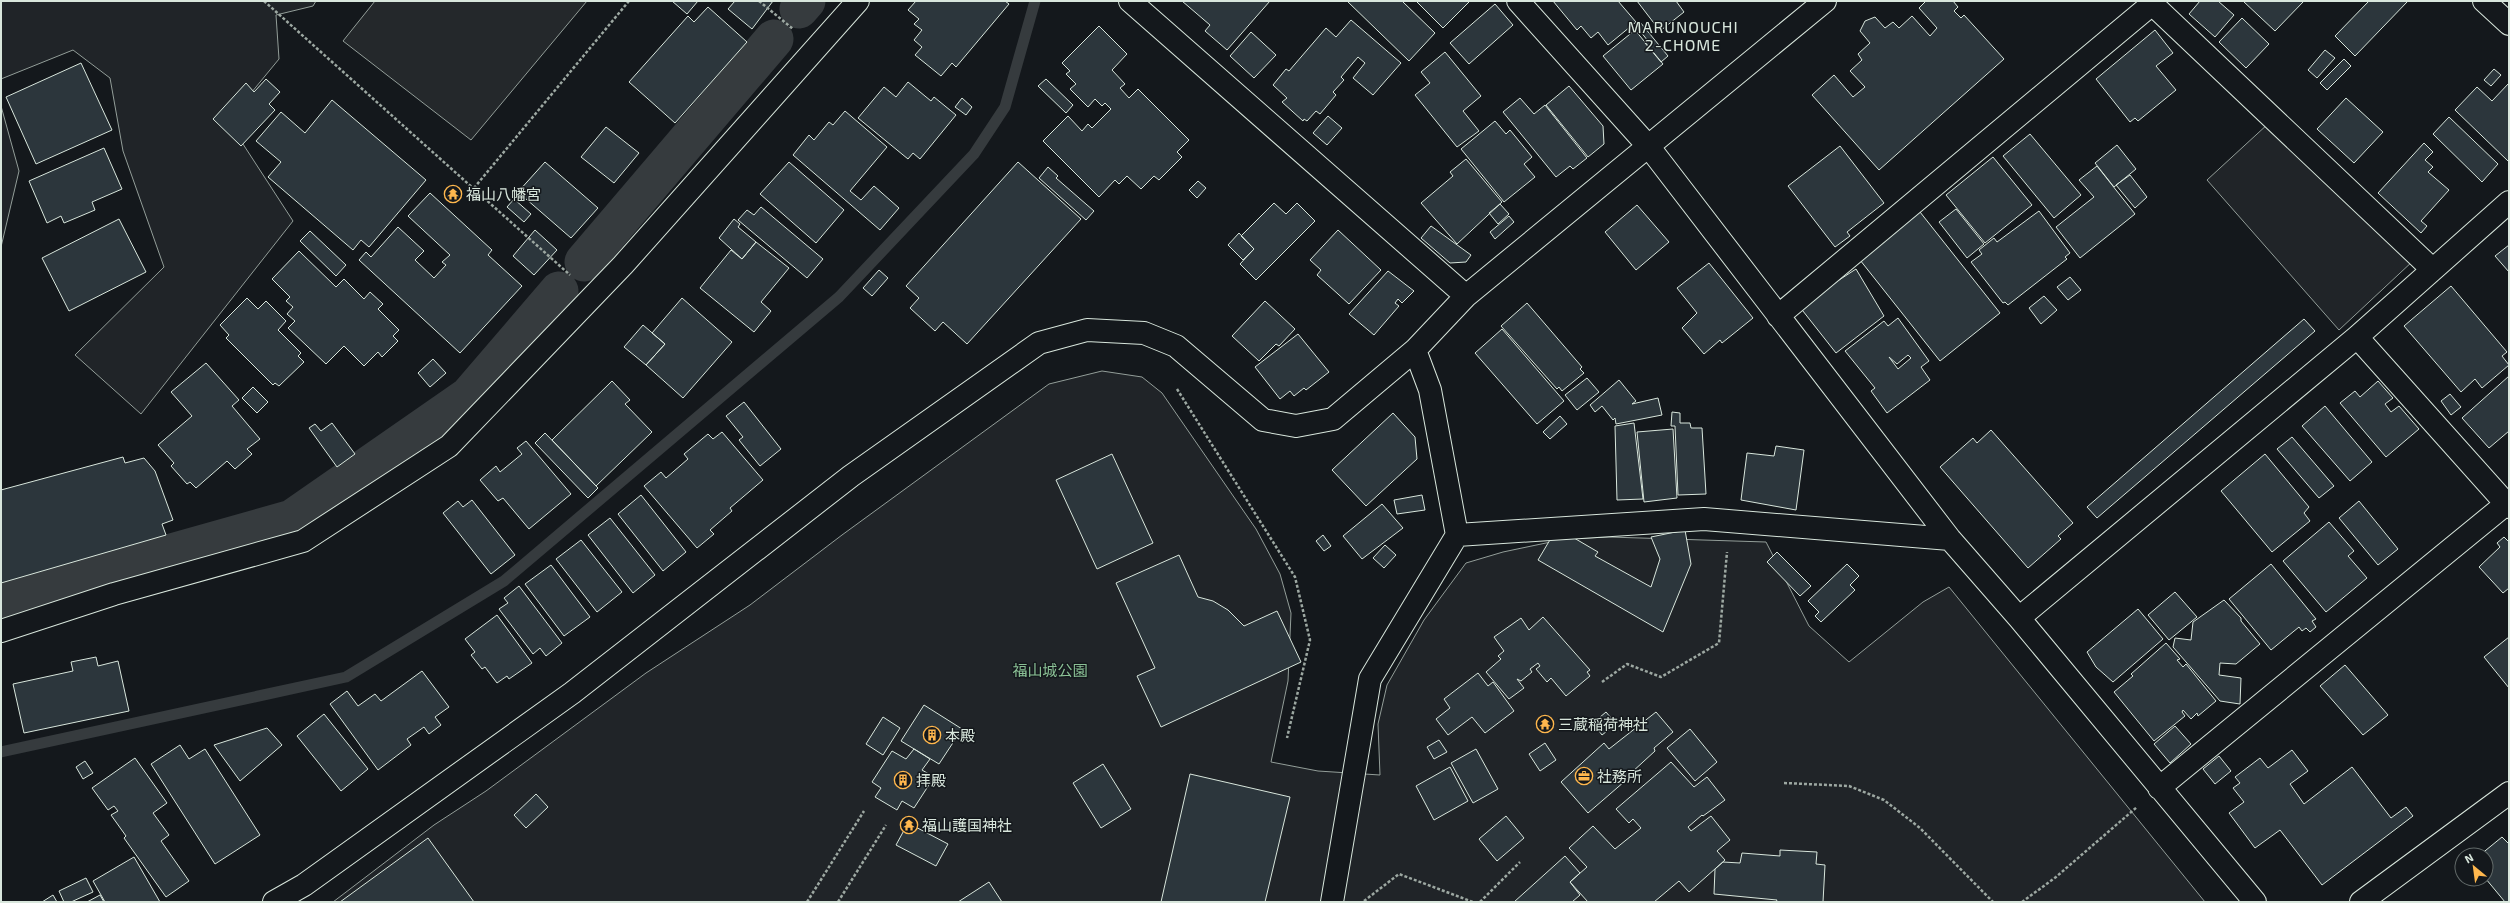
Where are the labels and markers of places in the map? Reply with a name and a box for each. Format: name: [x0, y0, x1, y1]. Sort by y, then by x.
temple icon: 福山八幡宮: [443, 184, 463, 204]
place label: 福山八幡宮: [466, 185, 541, 203]
temple icon: 三蔵稲荷神社: [1535, 714, 1555, 734]
place label: 三蔵稲荷神社: [1558, 715, 1648, 733]
building icon: 本殿: [922, 725, 942, 745]
place label: 本殿: [945, 726, 975, 744]
office icon: 社務所: [1574, 766, 1594, 786]
place label: 社務所: [1597, 767, 1642, 785]
building icon: 拝殿: [893, 770, 913, 790]
place label: 拝殿: [916, 771, 946, 789]
temple icon: 福山護国神社: [899, 815, 919, 835]
place label: 福山護国神社: [922, 816, 1012, 834]

